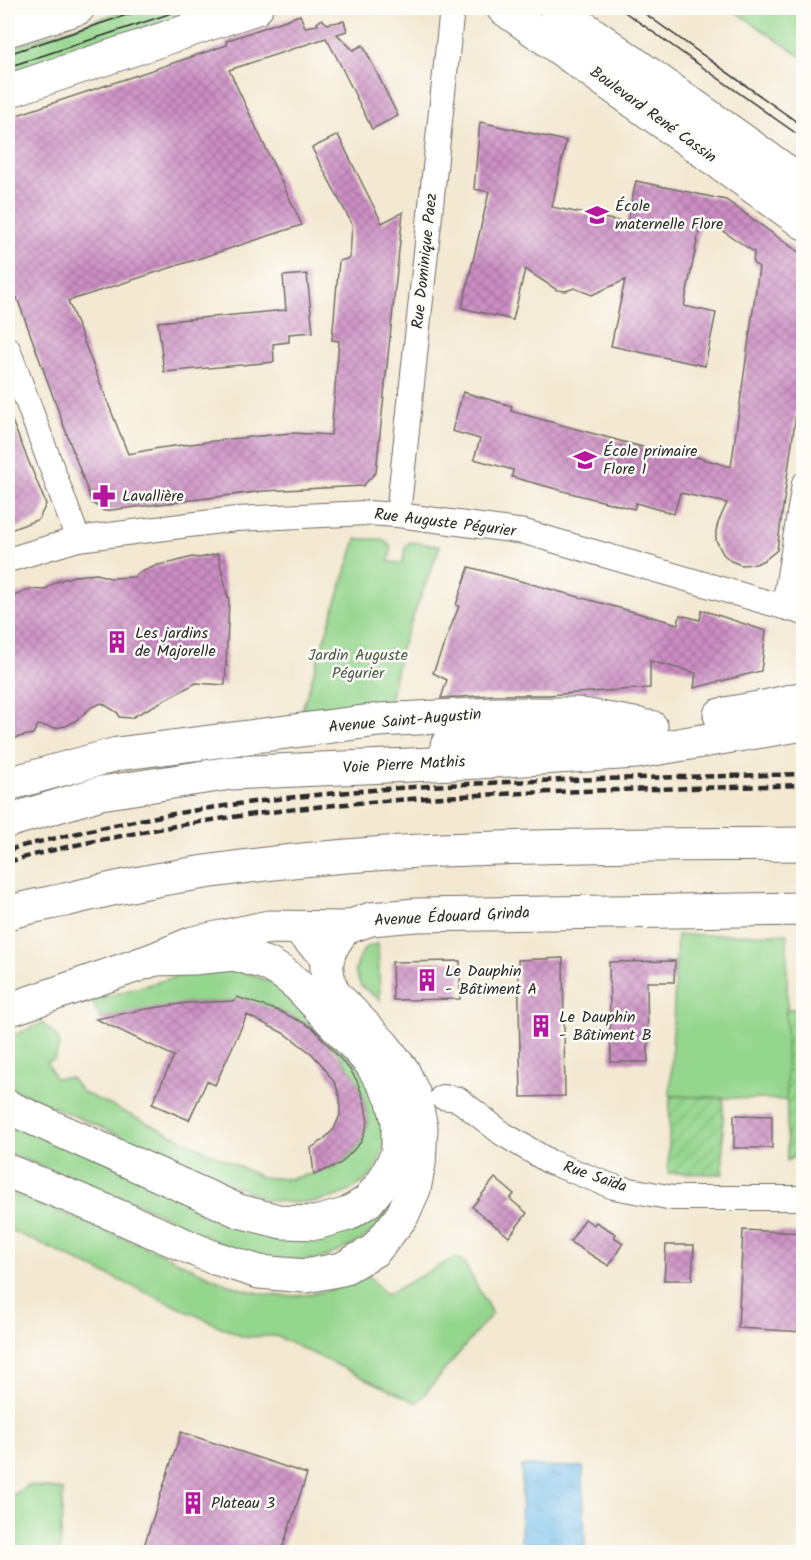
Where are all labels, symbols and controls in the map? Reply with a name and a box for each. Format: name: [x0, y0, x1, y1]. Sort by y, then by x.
street label: Boulevard René Cassin: [584, 60, 722, 170]
street label: Rue Dominique Paez: [405, 192, 445, 330]
place label: École maternelle Flore: [615, 194, 723, 237]
school or university icon: École maternelle Flore: [584, 202, 610, 228]
place label: École primaire Flore 1: [603, 439, 698, 482]
school or university icon: École primaire Flore 1: [572, 447, 598, 473]
pharmacy icon: Lavallière: [91, 483, 117, 509]
place label: Lavallière: [122, 484, 184, 509]
street label: Rue Auguste Pégurier: [373, 502, 519, 544]
place label: Les jardins de Majorelle: [135, 621, 216, 664]
building icon: Les jardins de Majorelle: [104, 629, 130, 655]
park label: Jardin Auguste Pégurier: [308, 643, 408, 686]
street label: Avenue Saint-Augustin: [327, 702, 483, 740]
street label: Voie Pierre Mathis: [342, 749, 466, 781]
street label: Avenue Édouard Grinda: [373, 900, 531, 934]
place label: Le Dauphin - Bâtiment A: [445, 959, 538, 1002]
building icon: Le Dauphin - Bâtiment A: [414, 967, 440, 993]
place label: Le Dauphin - Bâtiment B: [559, 1005, 652, 1048]
building icon: Le Dauphin - Bâtiment B: [528, 1013, 554, 1039]
street label: Rue Saïda: [560, 1154, 630, 1200]
building icon: Plateau 3: [180, 1490, 206, 1516]
place label: Plateau 3: [211, 1491, 275, 1516]

